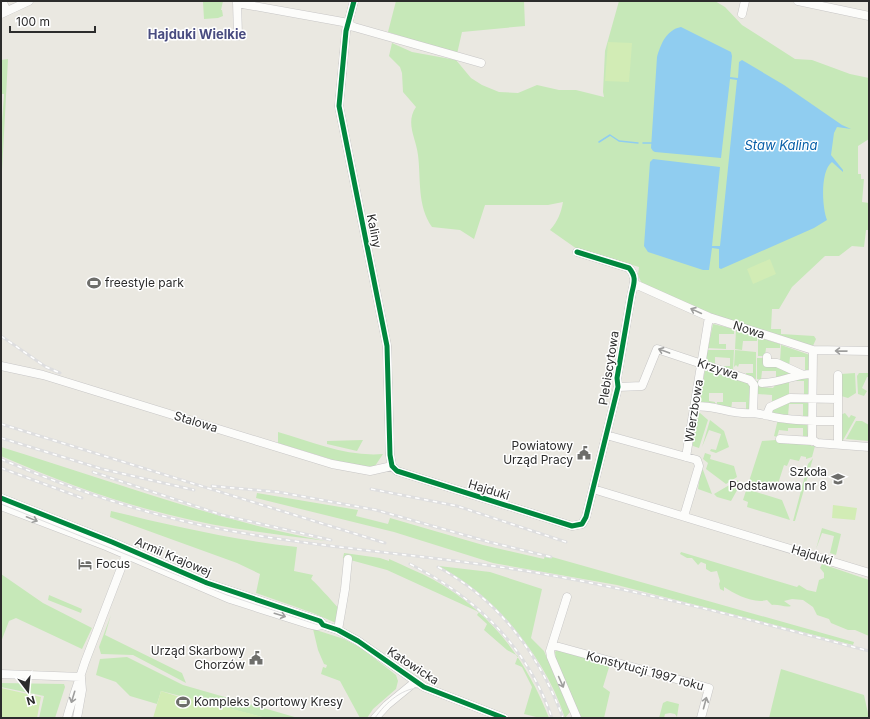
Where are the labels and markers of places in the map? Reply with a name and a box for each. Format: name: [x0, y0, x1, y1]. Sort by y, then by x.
sports icon: freestyle park: [86, 275, 102, 291]
place label: freestyle park: [105, 275, 184, 290]
place label: Powiatowy Urząd Pracy: [503, 438, 573, 467]
public building icon: Powiatowy Urząd Pracy: [576, 445, 592, 461]
place label: Szkoła Podstawowa nr 8: [729, 464, 827, 493]
school or university icon: Szkoła Podstawowa nr 8: [830, 471, 846, 487]
hotel icon: Focus: [77, 556, 93, 572]
place label: Focus: [96, 556, 130, 571]
place label: Urząd Skarbowy Chorzów: [151, 643, 245, 672]
public building icon: Urząd Skarbowy Chorzów: [248, 650, 264, 666]
sports icon: Kompleks Sportowy Kresy: [175, 694, 191, 710]
place label: Kompleks Sportowy Kresy: [194, 694, 343, 709]

